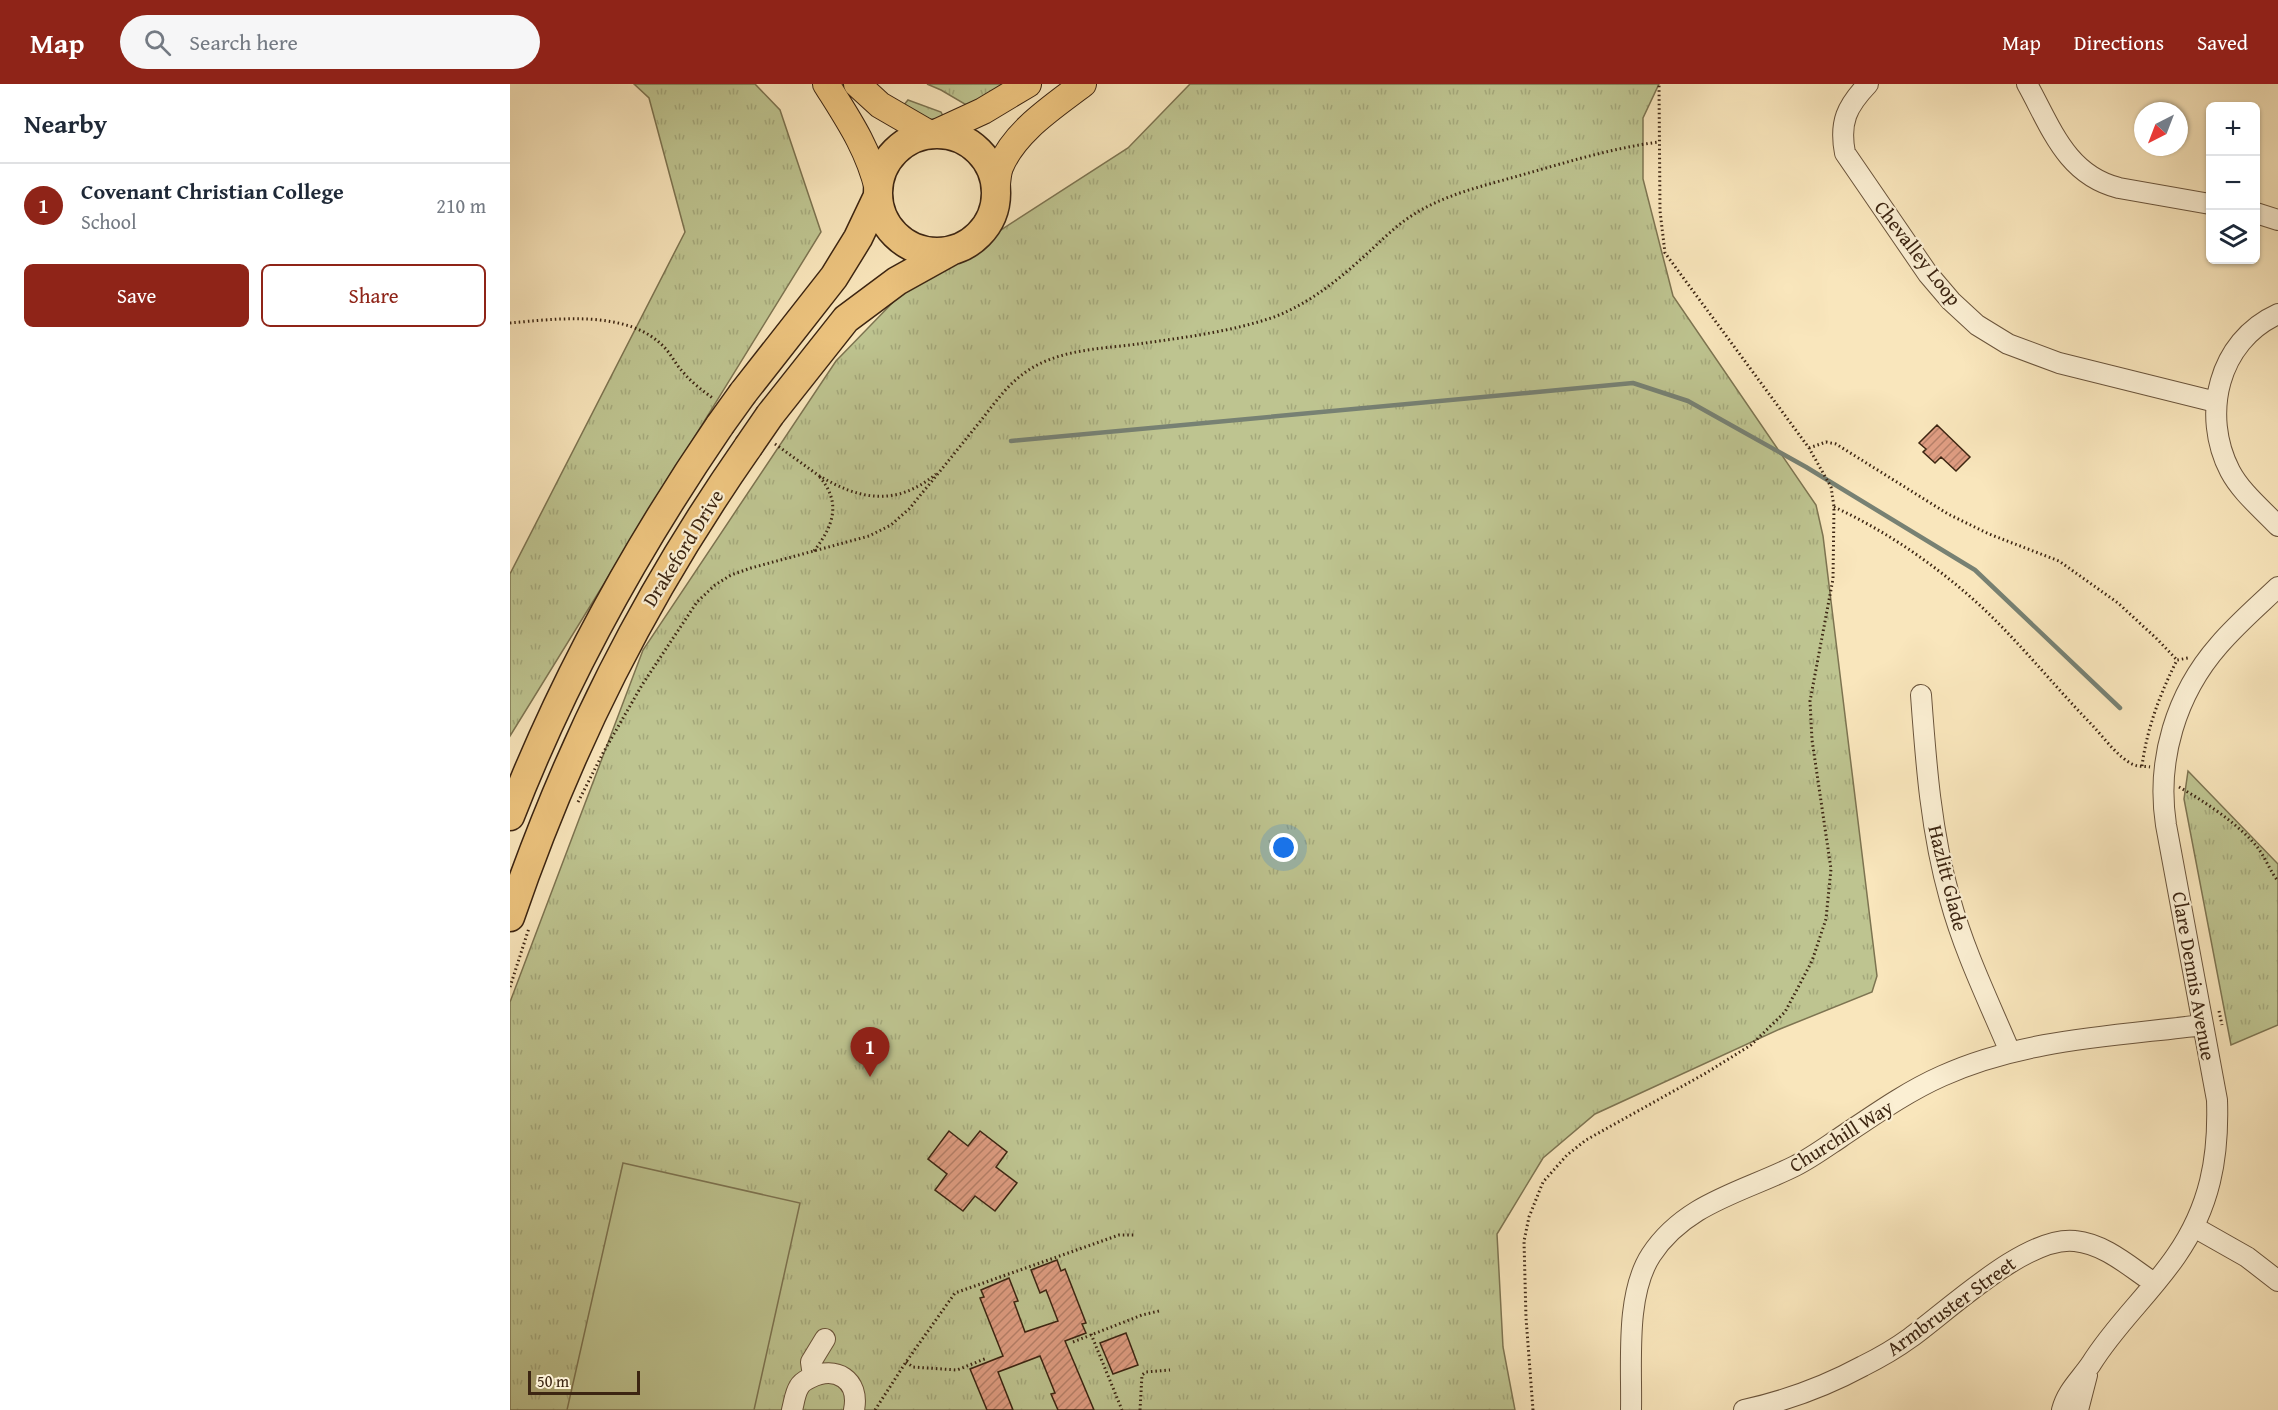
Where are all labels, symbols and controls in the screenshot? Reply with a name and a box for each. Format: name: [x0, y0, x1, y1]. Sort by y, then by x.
search box: [120, 15, 540, 69]
text: Map: [30, 22, 84, 63]
icon: search: [141, 26, 174, 59]
text: Search here: [189, 26, 298, 58]
text: Map: [2002, 27, 2041, 58]
text: Directions: [2074, 27, 2164, 58]
text: Saved: [2197, 27, 2248, 58]
north arrow: [2134, 102, 2188, 156]
map controls: [2206, 102, 2260, 264]
button: +: [2206, 102, 2260, 156]
text: Nearby: [24, 104, 107, 143]
button: −: [2206, 156, 2260, 210]
text: Covenant Christian College: [81, 175, 344, 207]
text: 1: [38, 191, 49, 220]
text: 210 m: [436, 191, 486, 220]
street label: Chevalley Loop: [1868, 194, 1969, 312]
text: School: [81, 207, 137, 236]
button: layers: [2206, 210, 2260, 264]
button: Save: [24, 264, 249, 327]
button: Share: [261, 264, 486, 327]
street label: Drakeford Drive: [635, 483, 730, 612]
street label: Hazlitt Glade: [1921, 822, 1976, 934]
your location: [1269, 833, 1298, 862]
street label: Clare Dennis Avenue: [2165, 889, 2224, 1063]
pin: 1: [850, 1028, 890, 1077]
street label: Churchill Way: [1783, 1092, 1898, 1179]
street label: Armbruster Street: [1880, 1249, 2021, 1363]
scale bar: [528, 1368, 640, 1396]
text: 50 m: [537, 1369, 569, 1393]

